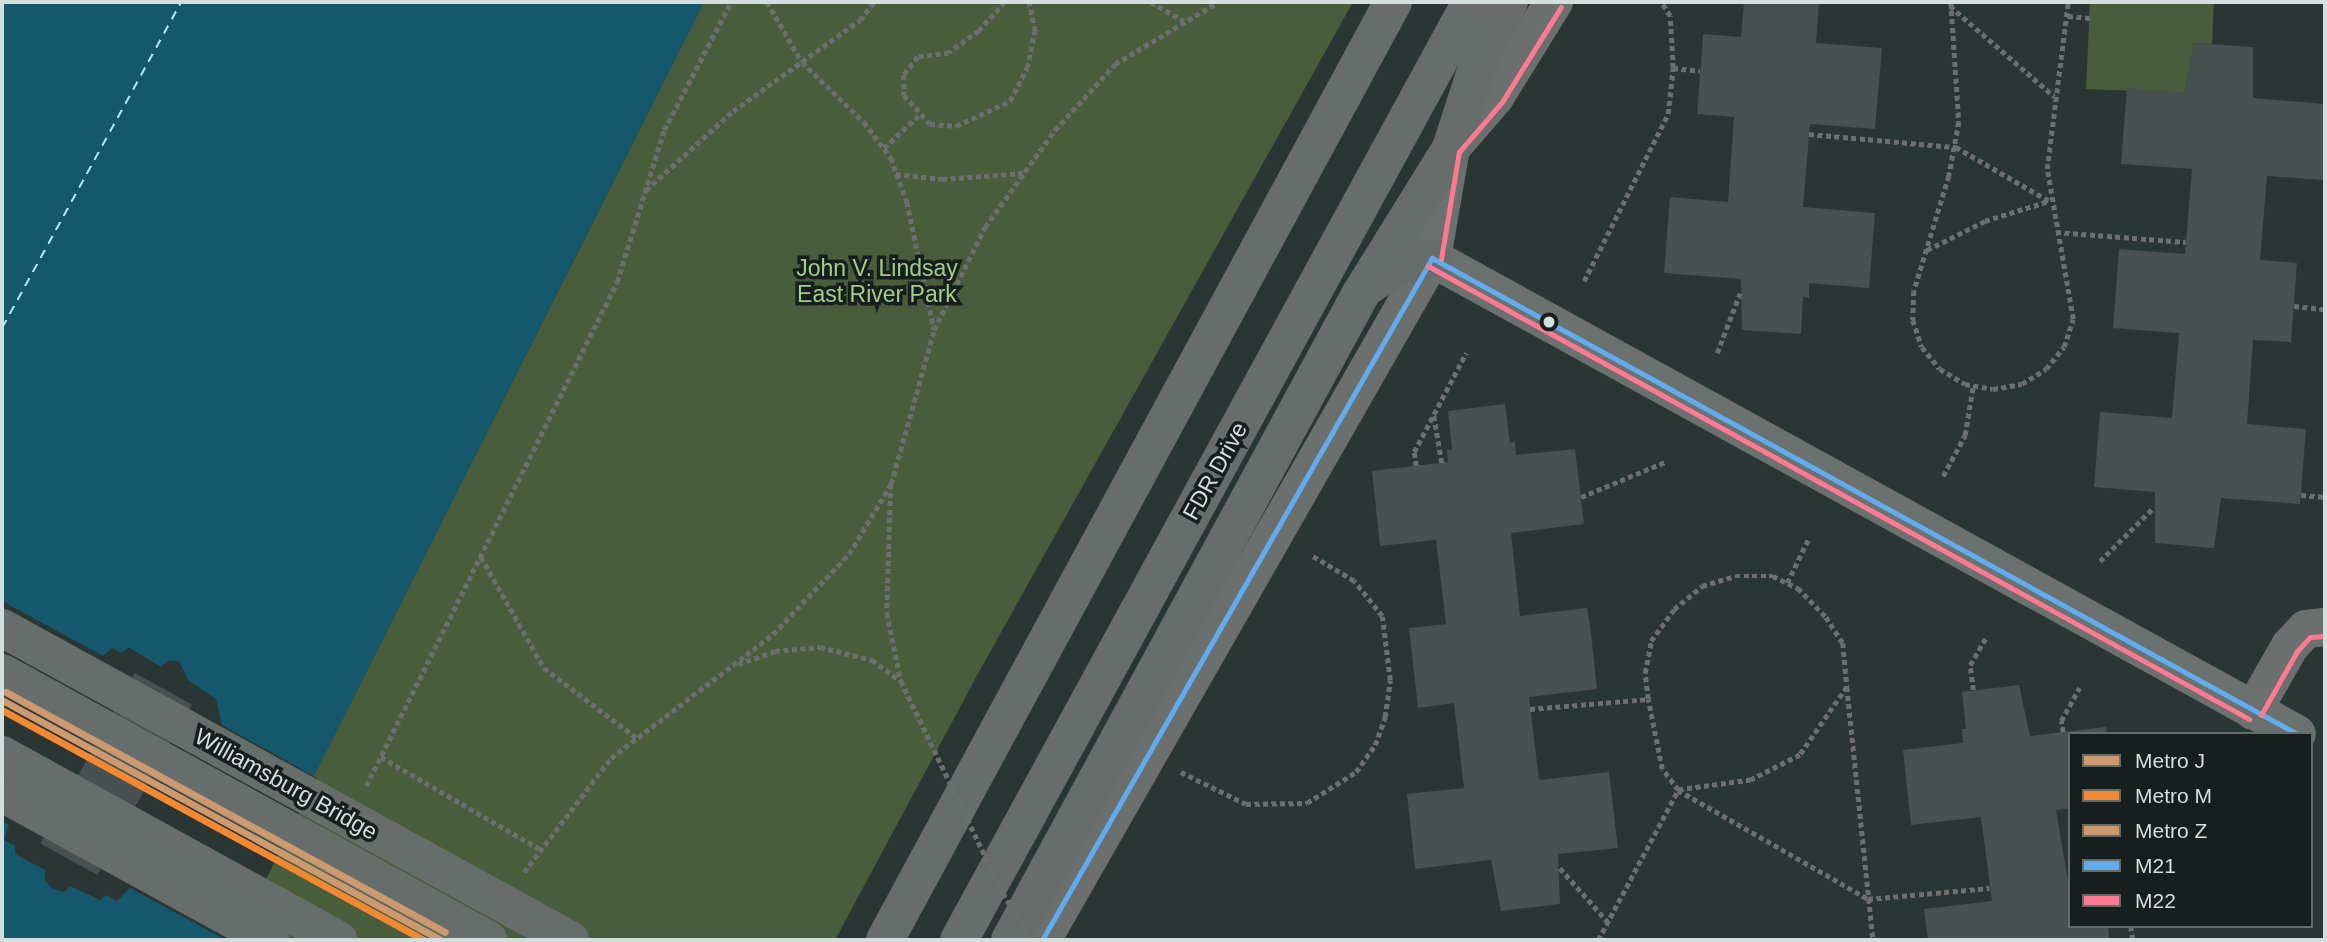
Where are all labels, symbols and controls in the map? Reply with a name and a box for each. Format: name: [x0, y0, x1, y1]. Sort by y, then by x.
park label: John V. Lindsay East River Park: [796, 254, 958, 308]
unlabelled marker: [1542, 315, 1556, 329]
street label: FDR Drive: [1177, 417, 1253, 525]
street label: Williamsburg Bridge: [190, 722, 382, 846]
legend: [2068, 732, 2313, 928]
text: Metro J: [2135, 749, 2205, 772]
text: Metro M: [2135, 784, 2212, 807]
text: Metro Z: [2135, 819, 2207, 842]
text: M21: [2135, 854, 2176, 877]
text: M22: [2135, 889, 2176, 912]

